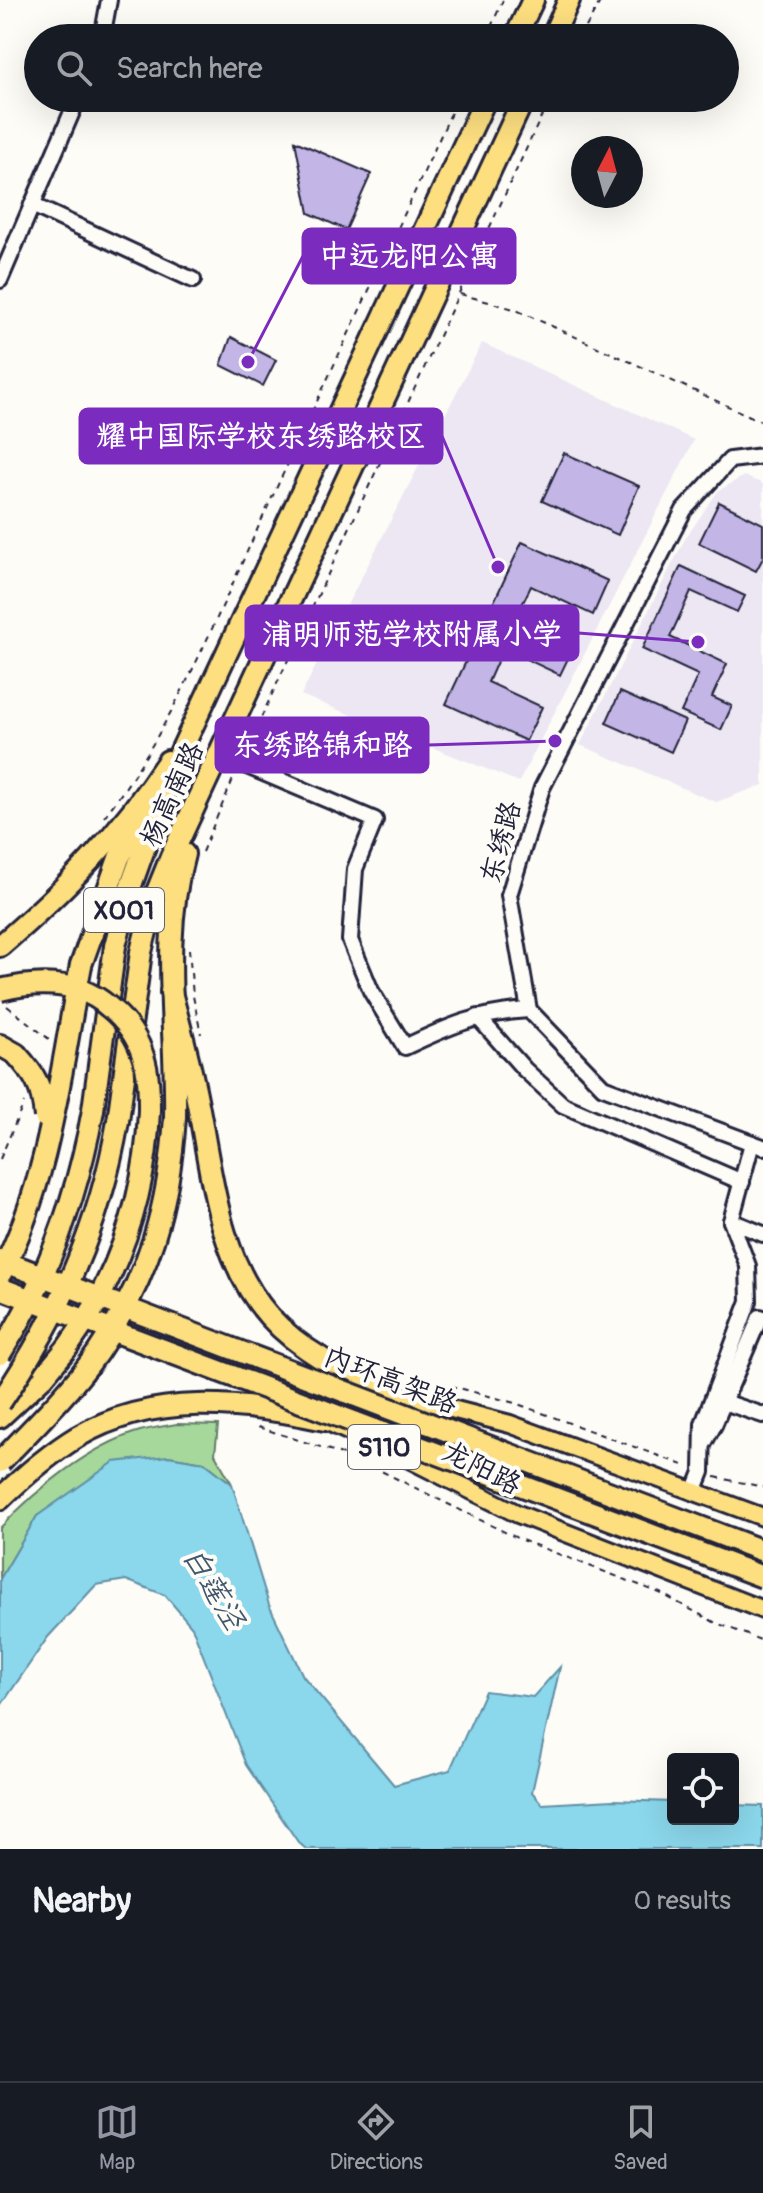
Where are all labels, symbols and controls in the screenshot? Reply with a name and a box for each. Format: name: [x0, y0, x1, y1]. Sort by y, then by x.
search box: [24, 24, 739, 112]
icon: search: [52, 46, 96, 90]
text: Search here: [116, 50, 263, 87]
north arrow: [571, 136, 643, 208]
callout: 中远龙阳公寓: [303, 229, 515, 283]
text: 中远龙阳公寓: [319, 238, 499, 275]
callout: 耀中国际学校东绣路校区: [80, 409, 442, 463]
text: 耀中国际学校东绣路校区: [96, 418, 426, 455]
callout: 浦明师范学校附属小学: [246, 606, 578, 660]
text: 浦明师范学校附属小学: [262, 616, 562, 653]
callout: 东绣路锦和路: [216, 718, 428, 772]
text: 东绣路锦和路: [232, 727, 412, 764]
street label: 杨高南路: [133, 736, 212, 853]
street label: 东绣路: [474, 797, 529, 887]
road number: X001: [84, 888, 164, 932]
street label: 内环高架路: [319, 1339, 462, 1422]
road number: S110: [348, 1425, 420, 1469]
street label: 龙阳路: [436, 1434, 527, 1503]
water label: 白莲泾: [175, 1540, 253, 1637]
map controls: [667, 1753, 739, 1825]
button: locate: [667, 1753, 739, 1825]
text: Nearby: [32, 1880, 131, 1923]
text: 0 results: [634, 1885, 731, 1917]
tab: Map: [95, 2100, 139, 2176]
tab: Directions: [330, 2100, 423, 2176]
tab: Saved: [613, 2100, 668, 2176]

